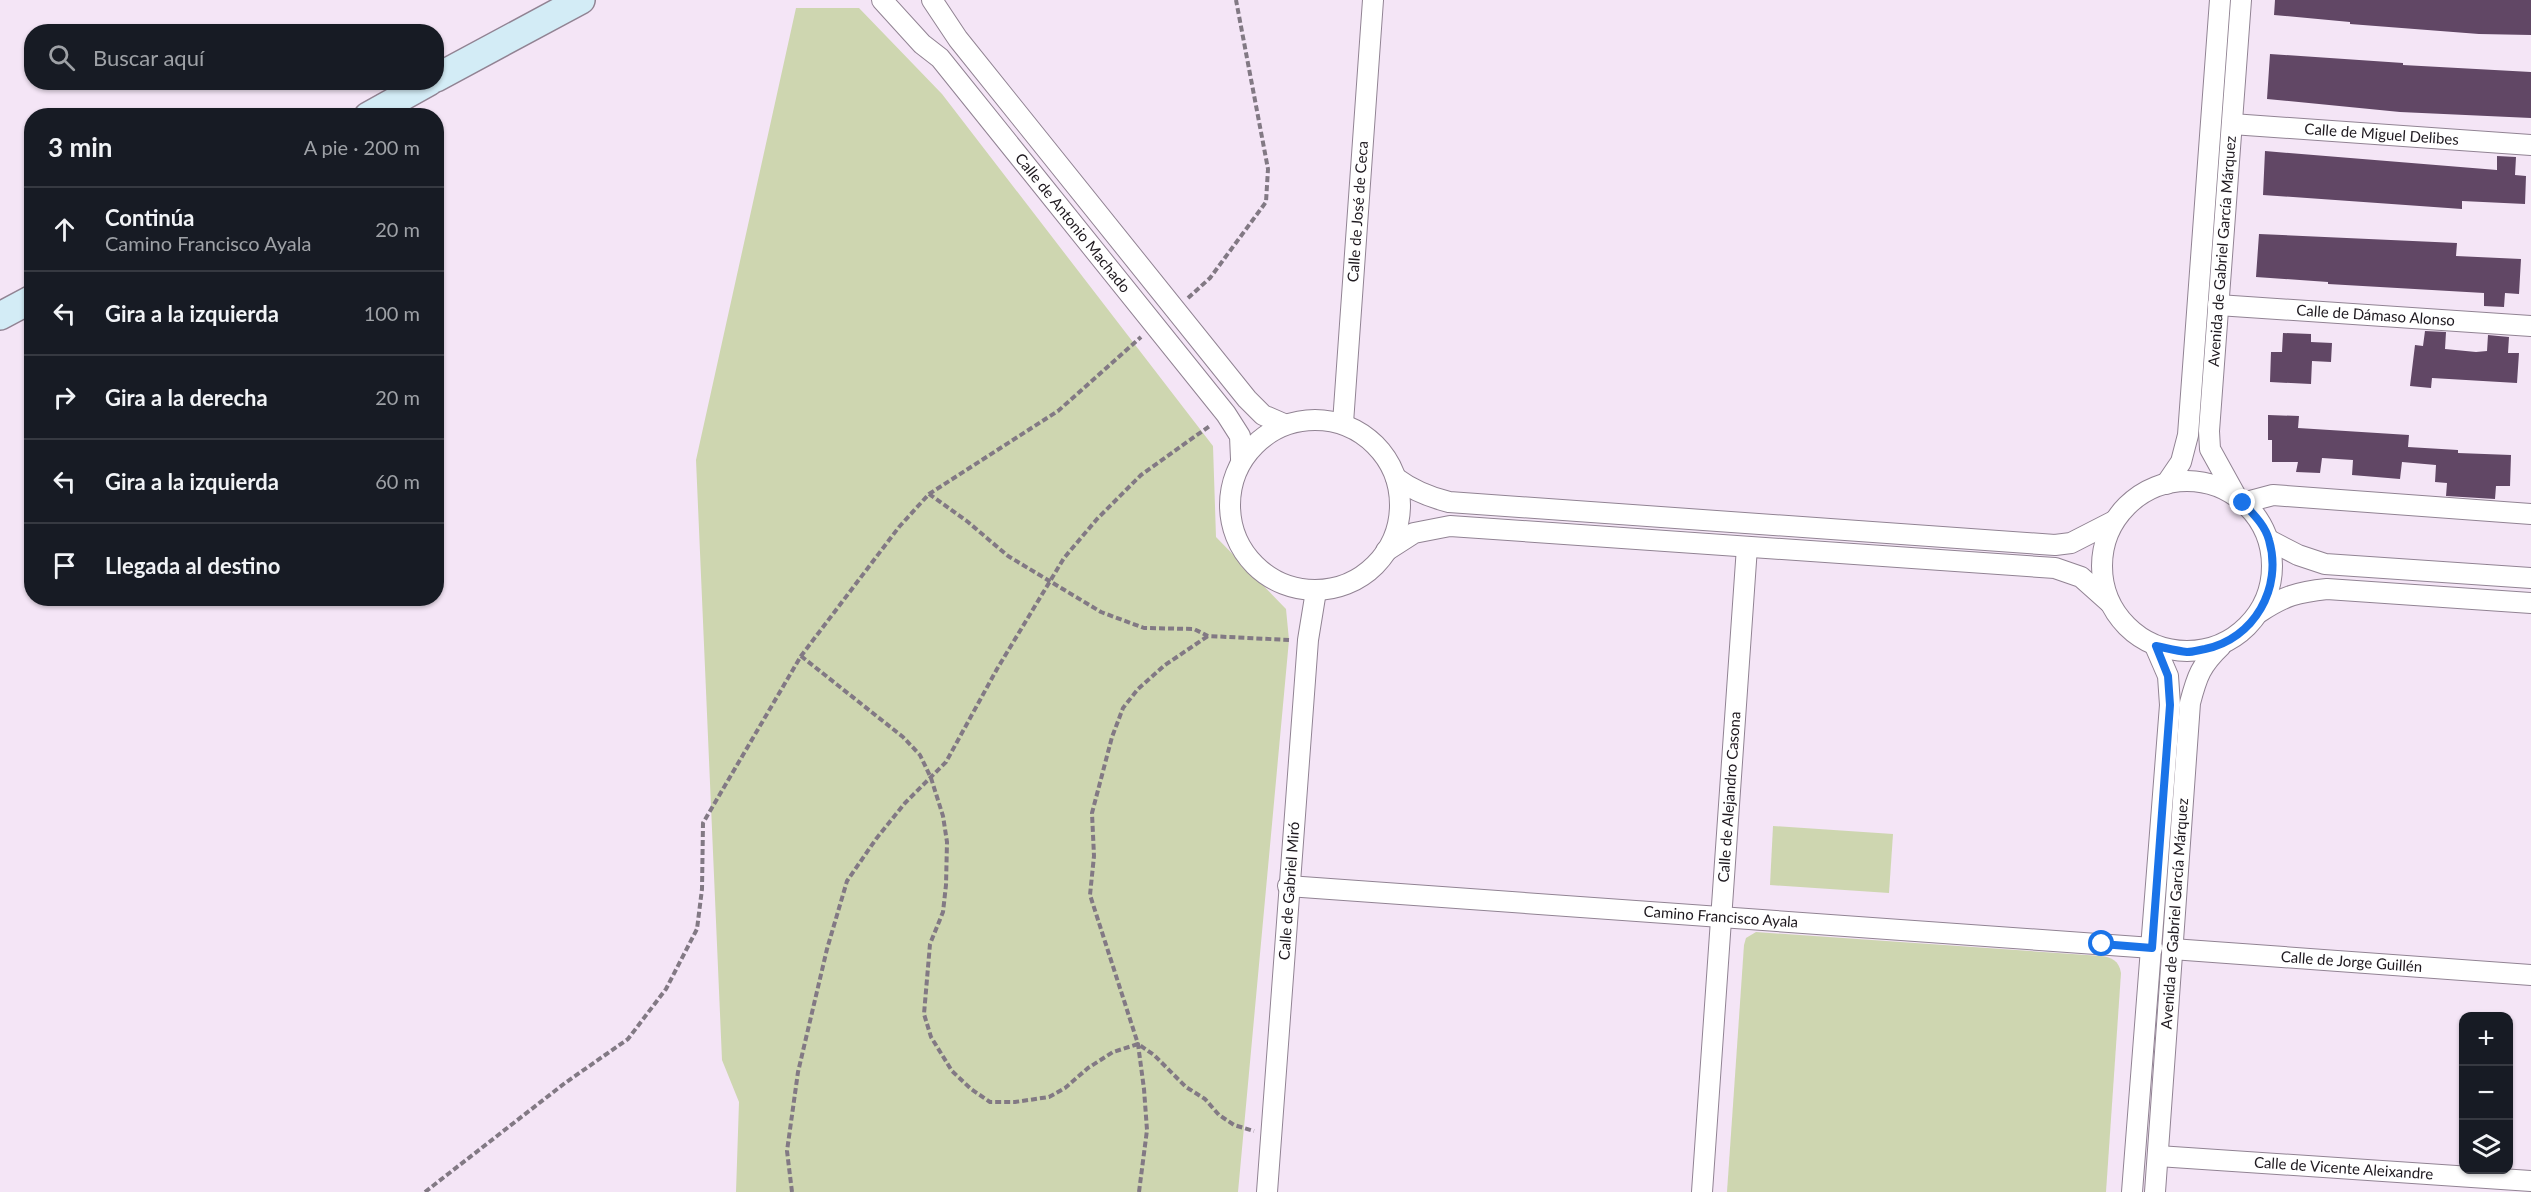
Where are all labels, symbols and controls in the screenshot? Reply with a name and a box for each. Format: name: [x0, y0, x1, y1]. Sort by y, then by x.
search box: [24, 24, 444, 90]
icon: search: [45, 41, 78, 74]
text: Buscar aquí: [93, 44, 204, 71]
street label: Calle de Miguel Delibes: [2304, 119, 2459, 148]
text: 3 min: [48, 131, 112, 163]
text: A pie · 200 m: [304, 135, 420, 159]
street label: Avenida de Gabriel García Márquez: [2204, 135, 2239, 367]
street label: Calle de José de Ceca: [1343, 140, 1371, 283]
street label: Calle de Antonio Machado: [1012, 149, 1135, 296]
text: Continúa: [105, 204, 194, 231]
icon: ahead: [48, 213, 81, 246]
text: 20 m: [375, 217, 420, 241]
text: Camino Francisco Ayala: [105, 231, 311, 255]
icon: left: [48, 297, 81, 330]
text: Gira a la izquierda: [105, 300, 279, 327]
street label: Calle de Dámaso Alonso: [2296, 300, 2456, 329]
text: 100 m: [364, 301, 420, 325]
icon: right: [48, 381, 81, 414]
text: Gira a la derecha: [105, 384, 268, 411]
text: 20 m: [375, 385, 420, 409]
icon: left: [48, 465, 81, 498]
text: Gira a la izquierda: [105, 468, 279, 495]
text: 60 m: [375, 469, 420, 493]
route end: [2229, 489, 2255, 515]
icon: arrive: [48, 549, 81, 582]
text: Llegada al destino: [105, 552, 281, 579]
street label: Calle de Alejandro Casona: [1714, 711, 1744, 883]
street label: Avenida de Gabriel García Márquez: [2157, 797, 2191, 1030]
street label: Calle de Gabriel Miró: [1274, 821, 1302, 961]
street label: Camino Francisco Ayala: [1643, 902, 1799, 931]
route start: [2088, 930, 2114, 956]
street label: Calle de Jorge Guillén: [2280, 947, 2423, 975]
map controls: [2459, 1012, 2513, 1174]
button: +: [2459, 1012, 2513, 1066]
button: −: [2459, 1066, 2513, 1120]
button: layers: [2459, 1120, 2513, 1174]
street label: Calle de Vicente Aleixandre: [2253, 1152, 2434, 1182]

